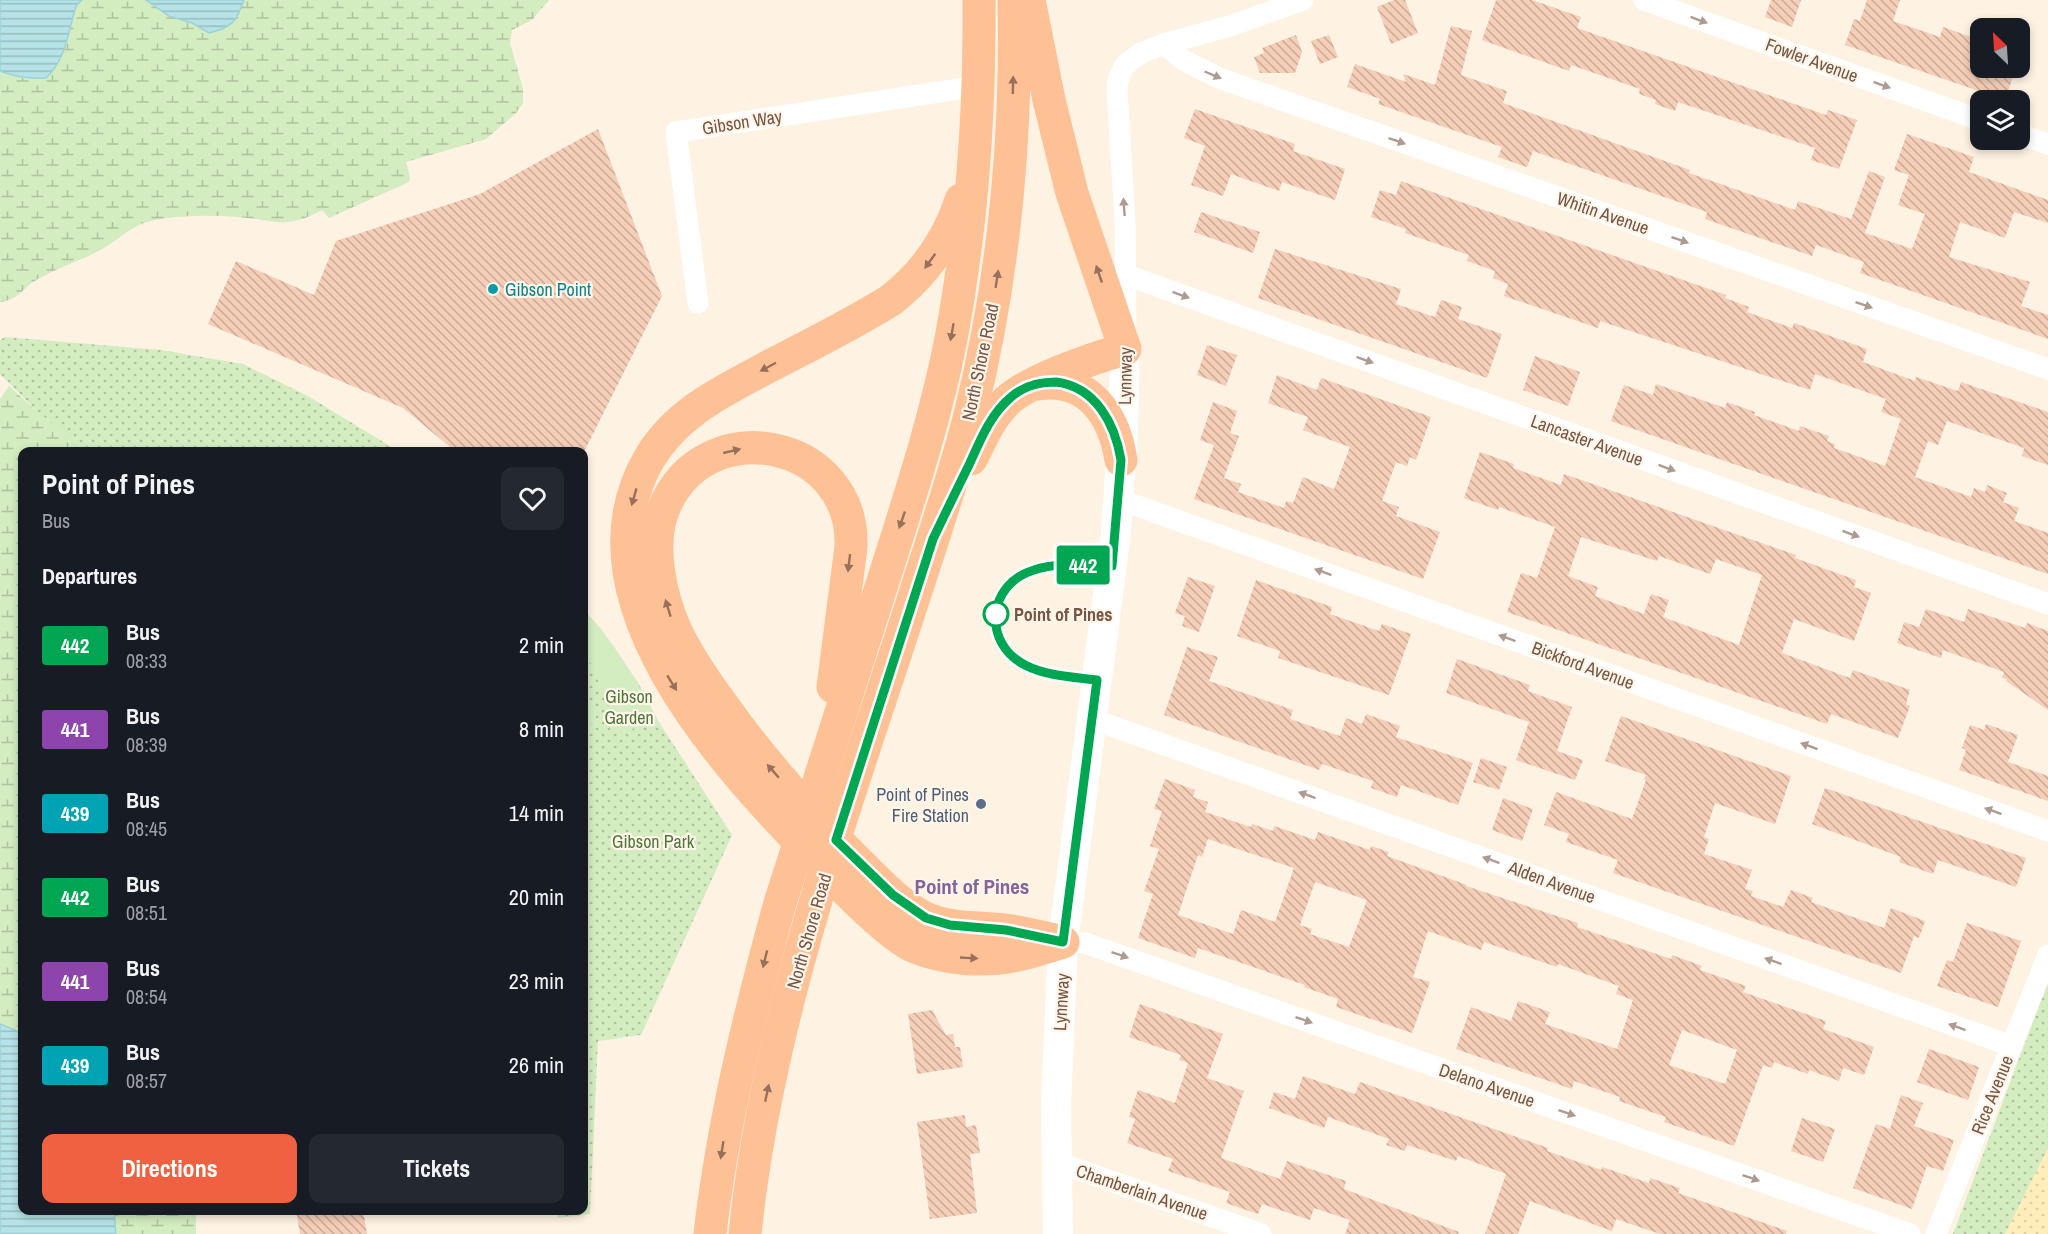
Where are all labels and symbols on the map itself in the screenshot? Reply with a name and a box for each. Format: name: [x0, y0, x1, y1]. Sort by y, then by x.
one-way arrow: [1690, 15, 1708, 25]
north arrow: [1970, 18, 2030, 78]
street label: Fowler Avenue: [1762, 32, 1862, 88]
one-way arrow: [1204, 71, 1222, 80]
one-way arrow: [1008, 75, 1018, 94]
one-way arrow: [1873, 81, 1891, 91]
street label: Gibson Way: [700, 103, 784, 141]
one-way arrow: [1388, 136, 1406, 146]
street label: Whitin Avenue: [1554, 186, 1652, 240]
one-way arrow: [1120, 197, 1129, 216]
one-way arrow: [1671, 236, 1689, 246]
one-way arrow: [924, 253, 936, 269]
one-way arrow: [1093, 265, 1103, 283]
one-way arrow: [992, 269, 1001, 288]
place label: Gibson Point: [505, 277, 591, 302]
marker: Gibson Point: [486, 282, 500, 296]
one-way arrow: [1173, 290, 1191, 300]
one-way arrow: [1855, 300, 1873, 310]
street label: North Shore Road: [955, 301, 1005, 423]
one-way arrow: [947, 323, 956, 342]
street label: Lynnway: [1112, 346, 1138, 405]
one-way arrow: [1356, 356, 1374, 366]
one-way arrow: [760, 362, 777, 371]
street label: Lancaster Avenue: [1527, 408, 1647, 472]
one-way arrow: [723, 445, 741, 455]
one-way arrow: [1659, 464, 1677, 474]
one-way arrow: [629, 489, 638, 507]
one-way arrow: [897, 512, 907, 530]
one-way arrow: [1842, 529, 1860, 539]
line badge: 442: [1048, 546, 1118, 584]
one-way arrow: [845, 553, 854, 572]
one-way arrow: [1314, 567, 1332, 577]
one-way arrow: [663, 599, 672, 617]
marker: Point of Pines: [983, 601, 1009, 627]
place label: Point of Pines: [1014, 602, 1112, 627]
one-way arrow: [1498, 632, 1516, 642]
street label: Bickford Avenue: [1528, 635, 1638, 695]
one-way arrow: [667, 675, 678, 691]
park label: Gibson Garden: [604, 684, 654, 730]
one-way arrow: [1800, 740, 1818, 750]
one-way arrow: [767, 763, 780, 779]
place label: Point of Pines Fire Station: [876, 782, 969, 828]
one-way arrow: [1298, 790, 1316, 799]
marker: Point of Pines Fire Station: [974, 797, 988, 811]
one-way arrow: [1984, 806, 2002, 816]
park label: Gibson Park: [612, 829, 695, 854]
street label: Alden Avenue: [1504, 854, 1599, 909]
one-way arrow: [1481, 855, 1499, 865]
street label: North Shore Road: [781, 870, 837, 992]
district label: Point of Pines: [915, 872, 1029, 901]
one-way arrow: [759, 950, 769, 969]
one-way arrow: [1111, 951, 1129, 961]
one-way arrow: [960, 953, 979, 963]
one-way arrow: [1764, 956, 1782, 966]
street label: Lynnway: [1047, 972, 1075, 1031]
one-way arrow: [1295, 1016, 1313, 1026]
one-way arrow: [1948, 1021, 1966, 1031]
street label: Rice Avenue: [1965, 1052, 2019, 1138]
street label: Delano Avenue: [1436, 1057, 1538, 1113]
one-way arrow: [763, 1084, 772, 1103]
one-way arrow: [1558, 1108, 1576, 1118]
one-way arrow: [717, 1140, 726, 1159]
street label: Chamberlain Avenue: [1073, 1158, 1211, 1226]
one-way arrow: [1742, 1173, 1760, 1183]

